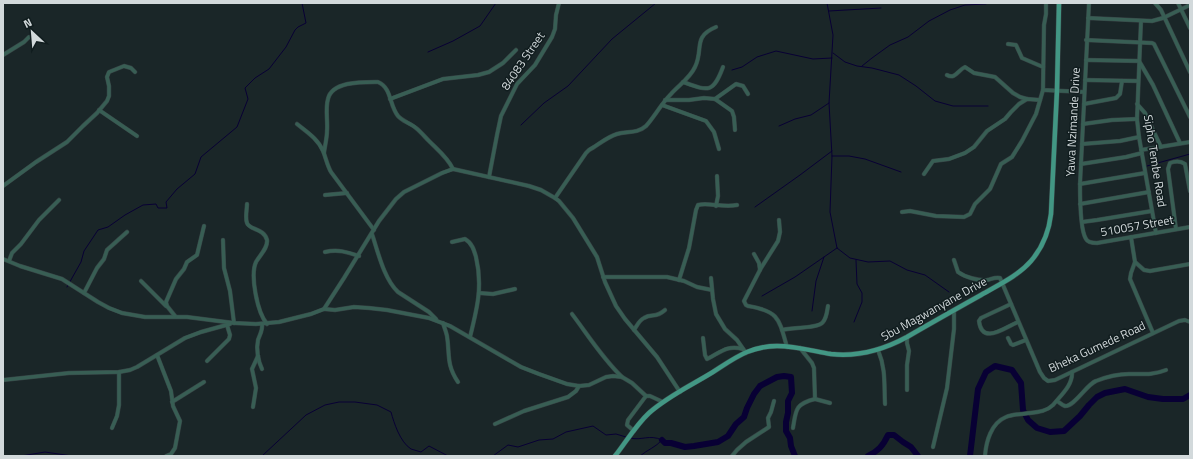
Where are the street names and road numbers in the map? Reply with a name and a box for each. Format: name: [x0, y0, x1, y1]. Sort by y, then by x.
street label: 84083 Street: [496, 27, 550, 94]
street label: Yawa Nzimande Drive: [1060, 67, 1085, 177]
street label: Sipho Tembe Road: [1139, 113, 1172, 208]
street label: 510057 Street: [1099, 210, 1176, 241]
street label: Sbu Magwanyane Drive: [877, 271, 990, 346]
street label: Bheka Gumede Road: [1045, 316, 1148, 377]

